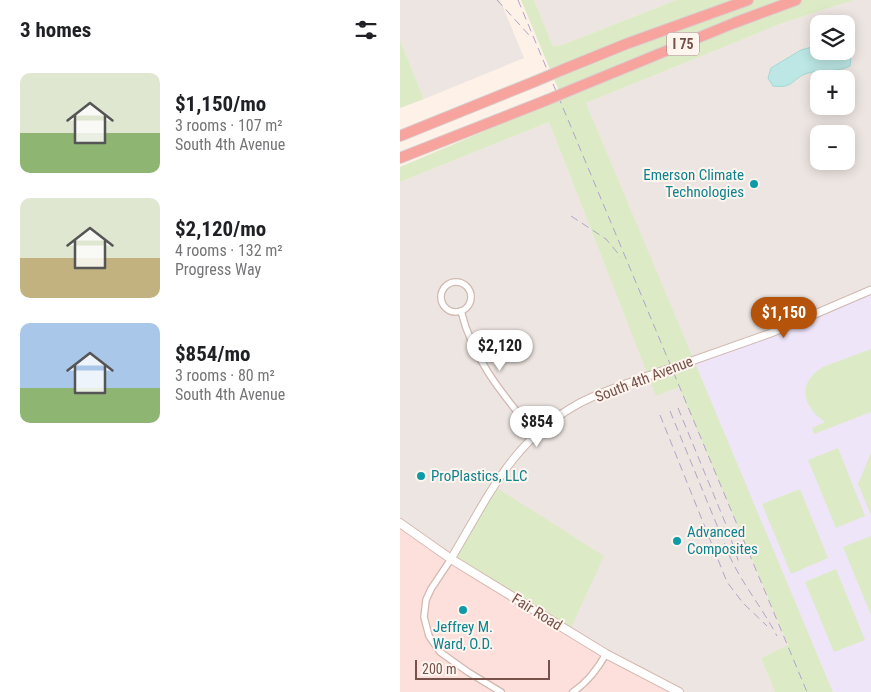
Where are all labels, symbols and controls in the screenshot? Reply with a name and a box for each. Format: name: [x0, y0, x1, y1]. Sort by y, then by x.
map controls: [810, 15, 855, 170]
button: layers: [810, 15, 855, 60]
icon: filters: [352, 16, 380, 44]
text: 3 homes: [20, 18, 91, 42]
road number: I 75: [667, 33, 699, 56]
button: +: [810, 70, 855, 115]
text: $1,150/mo: [175, 92, 266, 116]
icon: home: [60, 93, 120, 153]
text: 3 rooms · 107 m²: [175, 116, 283, 135]
button: −: [810, 125, 855, 170]
text: South 4th Avenue: [175, 135, 285, 154]
place label: Emerson Climate Technologies: [643, 166, 744, 201]
marker: Emerson Climate Technologies: [748, 178, 760, 190]
text: $2,120/mo: [175, 217, 266, 241]
icon: home: [60, 218, 120, 278]
text: 4 rooms · 132 m²: [175, 241, 283, 260]
text: Progress Way: [175, 260, 261, 279]
pin: $1,150: [743, 296, 825, 339]
text: $1,150: [762, 303, 806, 322]
pin: $2,120: [459, 330, 541, 372]
text: $2,120: [478, 336, 522, 355]
text: $854/mo: [175, 342, 250, 366]
icon: home: [60, 343, 120, 403]
street label: South 4th Avenue: [593, 352, 695, 406]
text: 3 rooms · 80 m²: [175, 366, 275, 385]
text: South 4th Avenue: [175, 385, 285, 404]
pin: $854: [507, 406, 567, 448]
text: $854: [521, 412, 553, 431]
place label: ProPlastics, LLC: [431, 467, 527, 485]
marker: ProPlastics, LLC: [415, 470, 427, 482]
place label: Advanced Composites: [687, 523, 758, 558]
marker: Advanced Composites: [671, 535, 683, 547]
street label: Fair Road: [509, 590, 565, 634]
marker: Jeffrey M. Ward, O.D.: [457, 604, 469, 616]
place label: Jeffrey M. Ward, O.D.: [433, 618, 493, 653]
scale bar: [415, 657, 550, 680]
text: 200 m: [422, 661, 457, 677]

